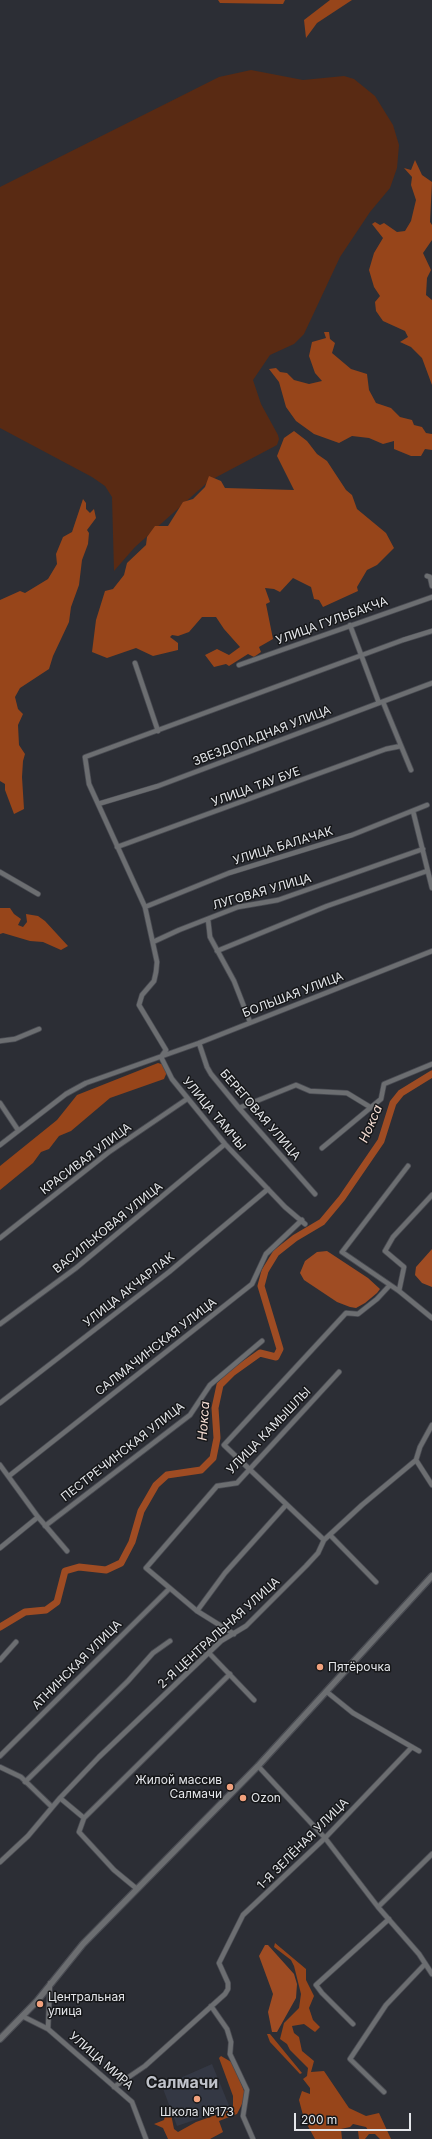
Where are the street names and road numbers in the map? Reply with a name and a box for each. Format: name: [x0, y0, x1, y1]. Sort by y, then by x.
street label: УЛИЦА ГУЛЬБАКЧА: [274, 594, 390, 648]
street label: ЗВЕЗДОПАДНАЯ УЛИЦА: [191, 703, 333, 769]
street label: УЛИЦА ТАУ БУЕ: [210, 764, 302, 810]
street label: УЛИЦА БАЛАЧАК: [231, 824, 335, 868]
street label: ЛУГОВАЯ УЛИЦА: [211, 871, 313, 913]
street label: БОЛЬШАЯ УЛИЦА: [240, 969, 346, 1021]
street label: БЕРЕГОВАЯ УЛИЦА: [217, 1067, 303, 1163]
street label: УЛИЦА ТАМЧЫ: [179, 1075, 249, 1153]
street label: КРАСИВАЯ УЛИЦА: [38, 1120, 134, 1198]
street label: ВАСИЛЬКОВАЯ УЛИЦА: [50, 1179, 166, 1277]
street label: УЛИЦА АКЧАРЛАК: [80, 1250, 178, 1330]
street label: САЛМАЧИНСКАЯ УЛИЦА: [92, 1295, 220, 1399]
street label: УЛИЦА КАМЫШЛЫ: [224, 1385, 314, 1477]
street label: ПЕСТРЕЧИНСКАЯ УЛИЦА: [58, 1399, 188, 1505]
street label: 2-Я ЦЕНТРАЛЬНАЯ УЛИЦА: [155, 1574, 283, 1692]
street label: АТНИНСКАЯ УЛИЦА: [29, 1617, 125, 1713]
street label: 1-Я ЗЕЛЁНАЯ УЛИЦА: [254, 1795, 352, 1893]
street label: УЛИЦА МИРА: [66, 2029, 136, 2093]

